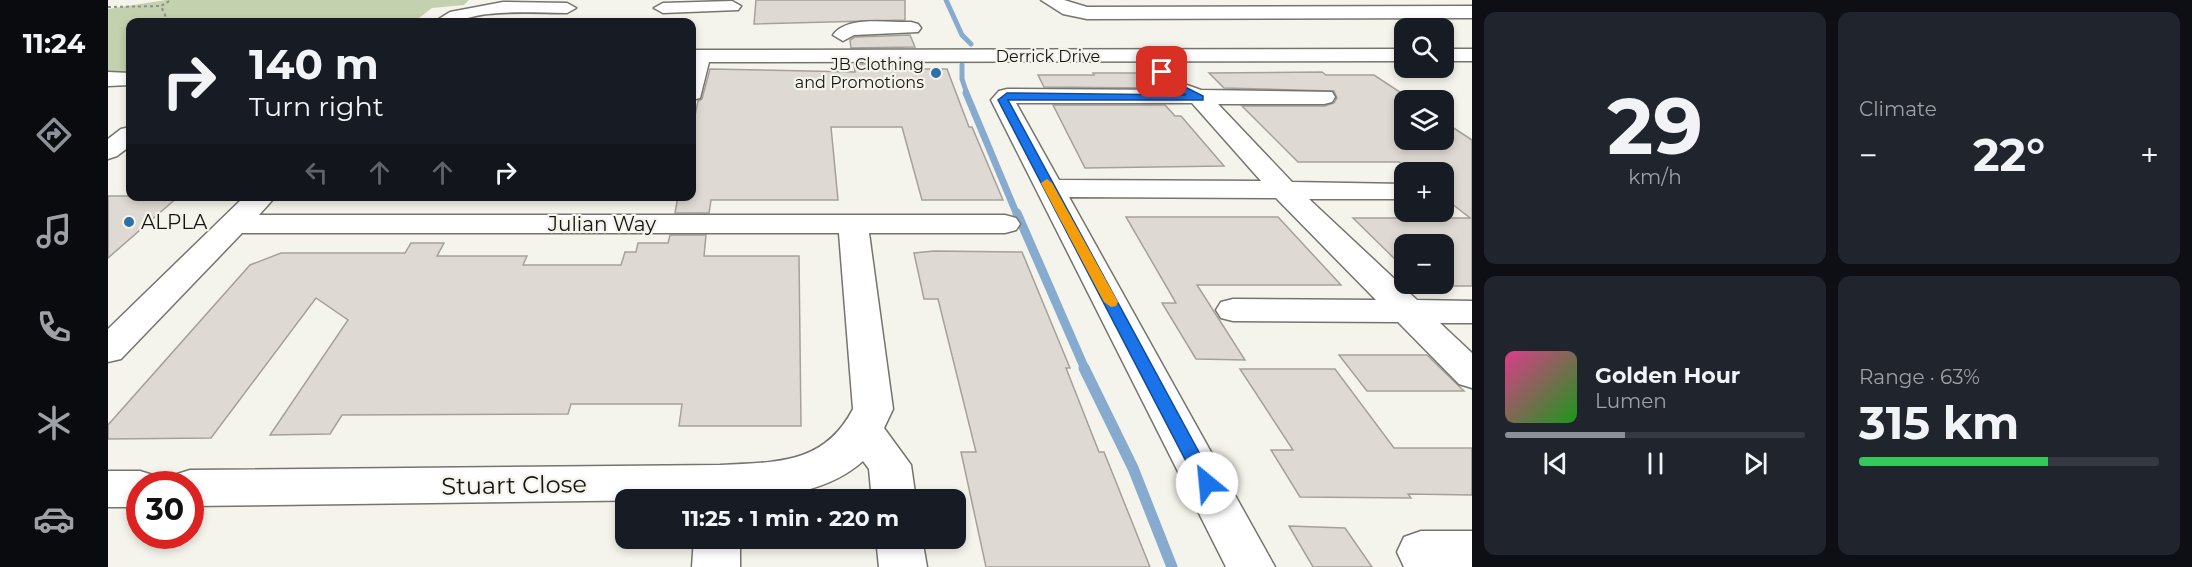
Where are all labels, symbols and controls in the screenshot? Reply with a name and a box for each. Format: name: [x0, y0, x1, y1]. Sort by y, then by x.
map controls: [1394, 18, 1454, 294]
button: search: [1394, 18, 1454, 78]
text: 11:24: [23, 27, 85, 60]
text: 140 m: [249, 38, 379, 90]
icon: right: [150, 42, 228, 120]
pin: [1136, 46, 1187, 97]
street label: Derrick Drive: [996, 47, 1100, 66]
place label: JB Clothing and Promotions: [795, 55, 924, 92]
icon: arrive: [1145, 55, 1178, 88]
marker: JB Clothing and Promotions: [929, 66, 943, 80]
text: 29: [1607, 78, 1703, 174]
text: Turn right: [249, 90, 384, 123]
button: layers: [1394, 90, 1454, 150]
text: Climate: [1859, 97, 1937, 121]
icon: directions: [33, 114, 75, 156]
text: 22°: [1973, 127, 2045, 182]
text: −: [1859, 135, 1878, 175]
text: +: [2140, 135, 2159, 175]
icon: left: [300, 156, 333, 189]
icon: ahead: [363, 156, 396, 189]
icon: ahead: [426, 156, 459, 189]
icon: right: [489, 156, 522, 189]
button: +: [1394, 162, 1454, 222]
text: km/h: [1628, 165, 1682, 189]
icon: music: [33, 210, 75, 252]
place label: ALPLA: [141, 210, 208, 234]
street label: Julian Way: [547, 212, 656, 236]
marker: ALPLA: [122, 215, 136, 229]
button: −: [1394, 234, 1454, 294]
icon: phone: [33, 306, 75, 348]
text: Golden Hour: [1595, 362, 1740, 389]
text: Range · 63%: [1859, 365, 1980, 389]
text: Lumen: [1595, 389, 1667, 413]
text: 315 km: [1859, 395, 2019, 450]
icon: climate: [33, 402, 75, 444]
icon: previous: [1539, 447, 1572, 480]
icon: pause: [1639, 447, 1672, 480]
icon: next: [1739, 447, 1772, 480]
position arrow: [1175, 451, 1239, 515]
street label: Stuart Close: [441, 469, 587, 501]
speed limit sign: 30: [126, 471, 204, 549]
icon: car: [33, 498, 75, 540]
text: 11:25 · 1 min · 220 m: [682, 505, 899, 532]

